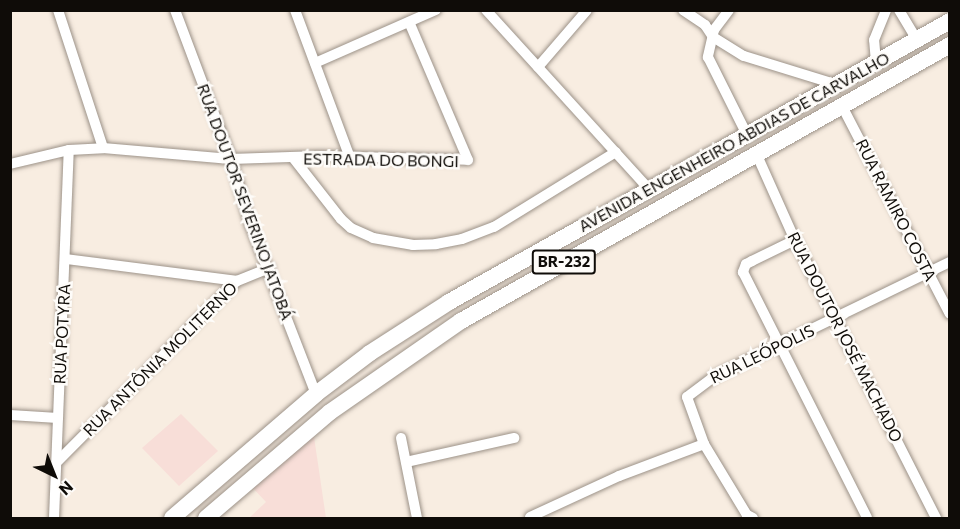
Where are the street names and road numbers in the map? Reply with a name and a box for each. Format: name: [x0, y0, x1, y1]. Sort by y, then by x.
street label: AVENIDA ENGENHEIRO ABDIAS DE CARVALHO: [575, 48, 893, 236]
street label: RUA DOUTOR SEVERINO JATOBÁ: [193, 81, 297, 323]
street label: RUA RAMIRO COSTA: [852, 136, 940, 284]
street label: ESTRADA DO BONGI: [303, 149, 459, 171]
street label: RUA DOUTOR JOSÉ MACHADO: [783, 229, 907, 445]
road number: BR-232: [531, 250, 597, 274]
street label: RUA ANTÔNIA MOLITERNO: [79, 278, 241, 440]
street label: RUA POTYRA: [50, 283, 74, 385]
street label: RUA LEÓPOLIS: [707, 320, 817, 388]

